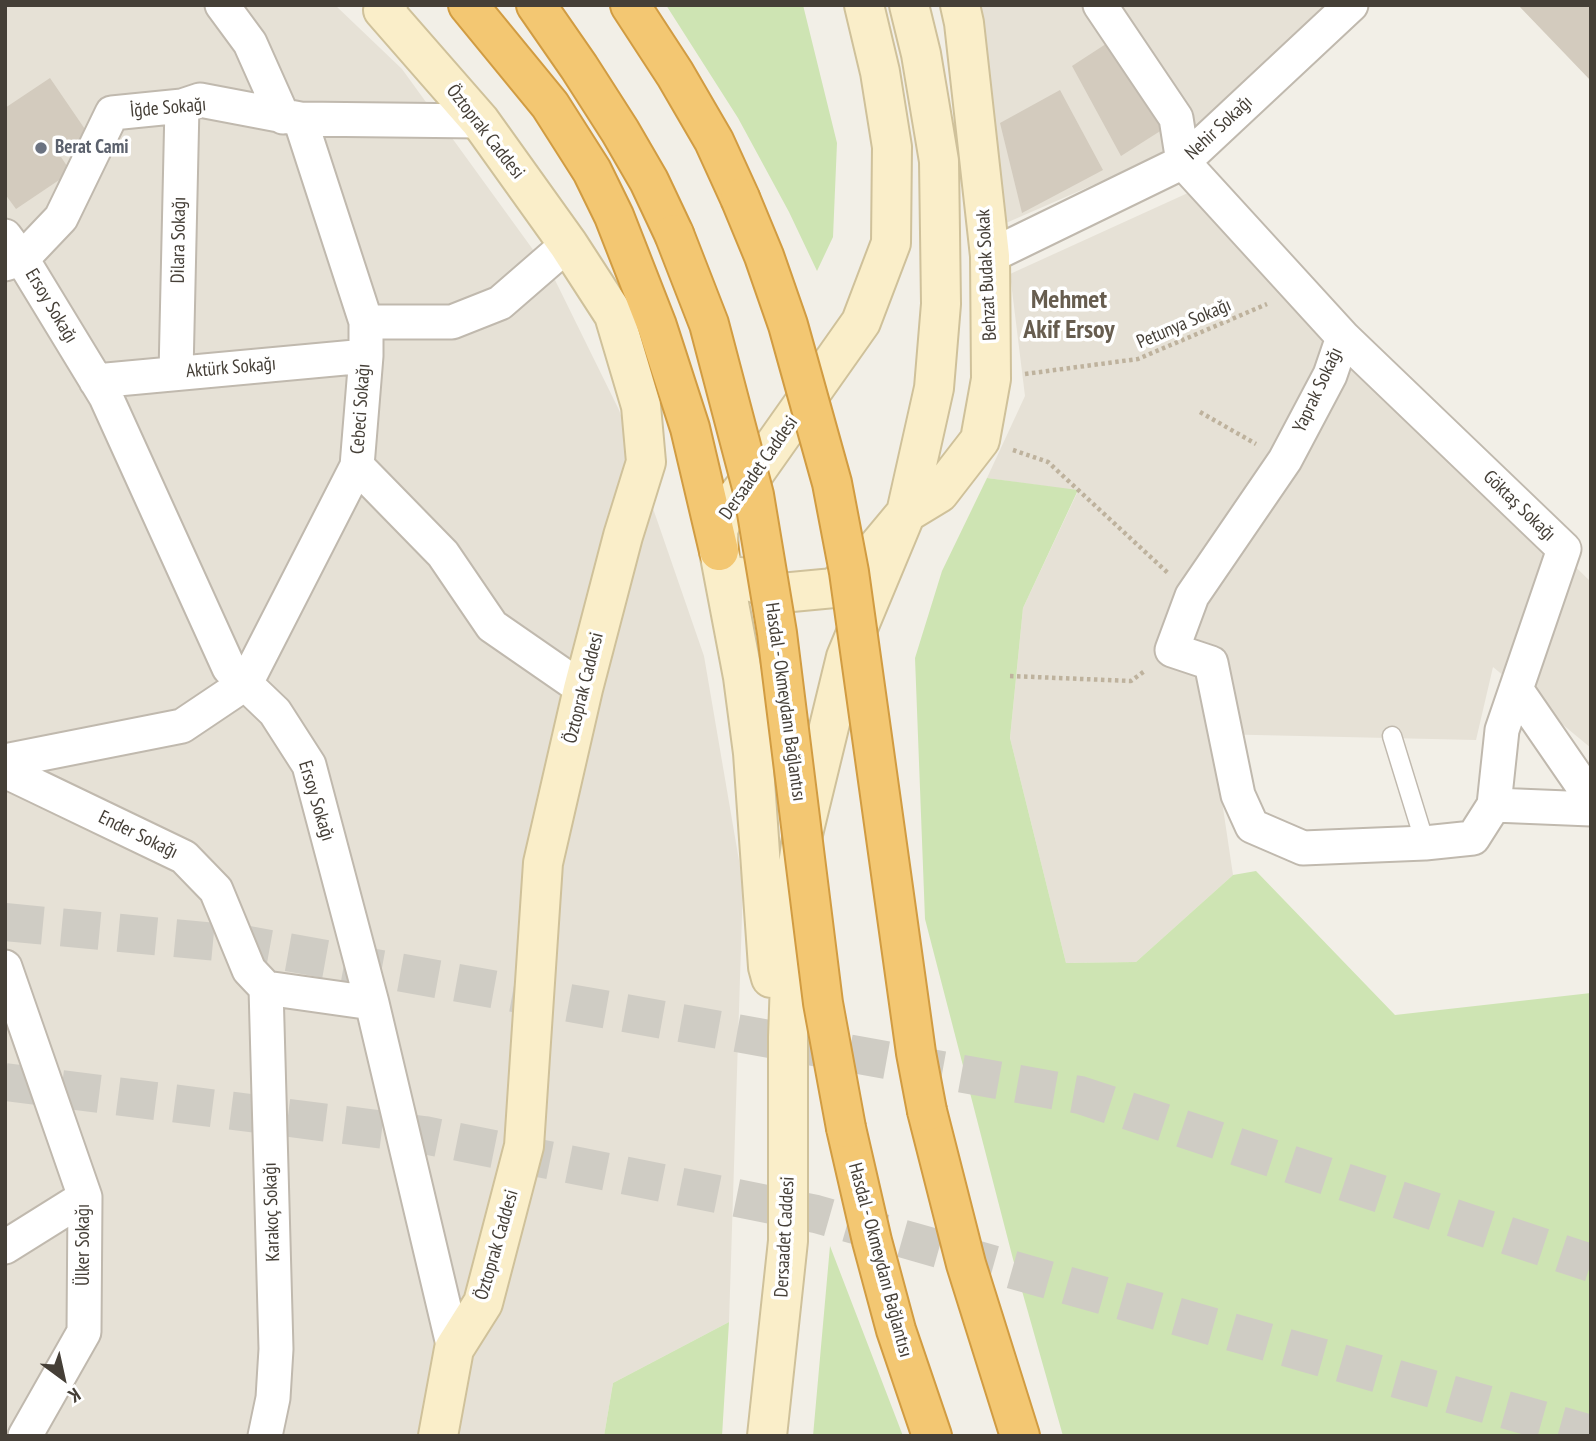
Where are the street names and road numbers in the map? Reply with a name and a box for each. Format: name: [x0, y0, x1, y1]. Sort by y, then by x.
street label: Öztoprak Caddesi: [441, 80, 529, 184]
street label: Nehir Sokağı: [1181, 91, 1257, 165]
street label: İğde Sokağı: [129, 93, 207, 123]
street label: Dilara Sokağı: [167, 197, 191, 283]
street label: Behzat Budak Sokak: [972, 209, 1002, 341]
street label: Ersoy Sokağı: [20, 265, 82, 347]
street label: Petunya Sokağı: [1133, 294, 1235, 354]
street label: Yaprak Sokağı: [1288, 344, 1348, 436]
street label: Aktürk Sokağı: [185, 353, 277, 383]
street label: Cebeci Sokağı: [346, 363, 376, 455]
street label: Dersaadet Caddesi: [715, 412, 803, 524]
street label: Göktaş Sokağı: [1478, 466, 1560, 546]
street label: Hasdal - Okmeydanı Bağlantısı: [760, 601, 810, 803]
street label: Öztoprak Caddesi: [559, 630, 609, 746]
street label: Ersoy Sokağı: [293, 758, 339, 844]
street label: Ender Sokağı: [95, 806, 181, 864]
street label: Hasdal - Okmeydanı Bağlantısı: [843, 1160, 917, 1360]
street label: Karakoç Sokağı: [259, 1162, 285, 1262]
street label: Dersaadet Caddesi: [770, 1176, 800, 1298]
street label: Öztoprak Caddesi: [470, 1187, 524, 1303]
street label: Ülker Sokağı: [73, 1204, 95, 1286]

